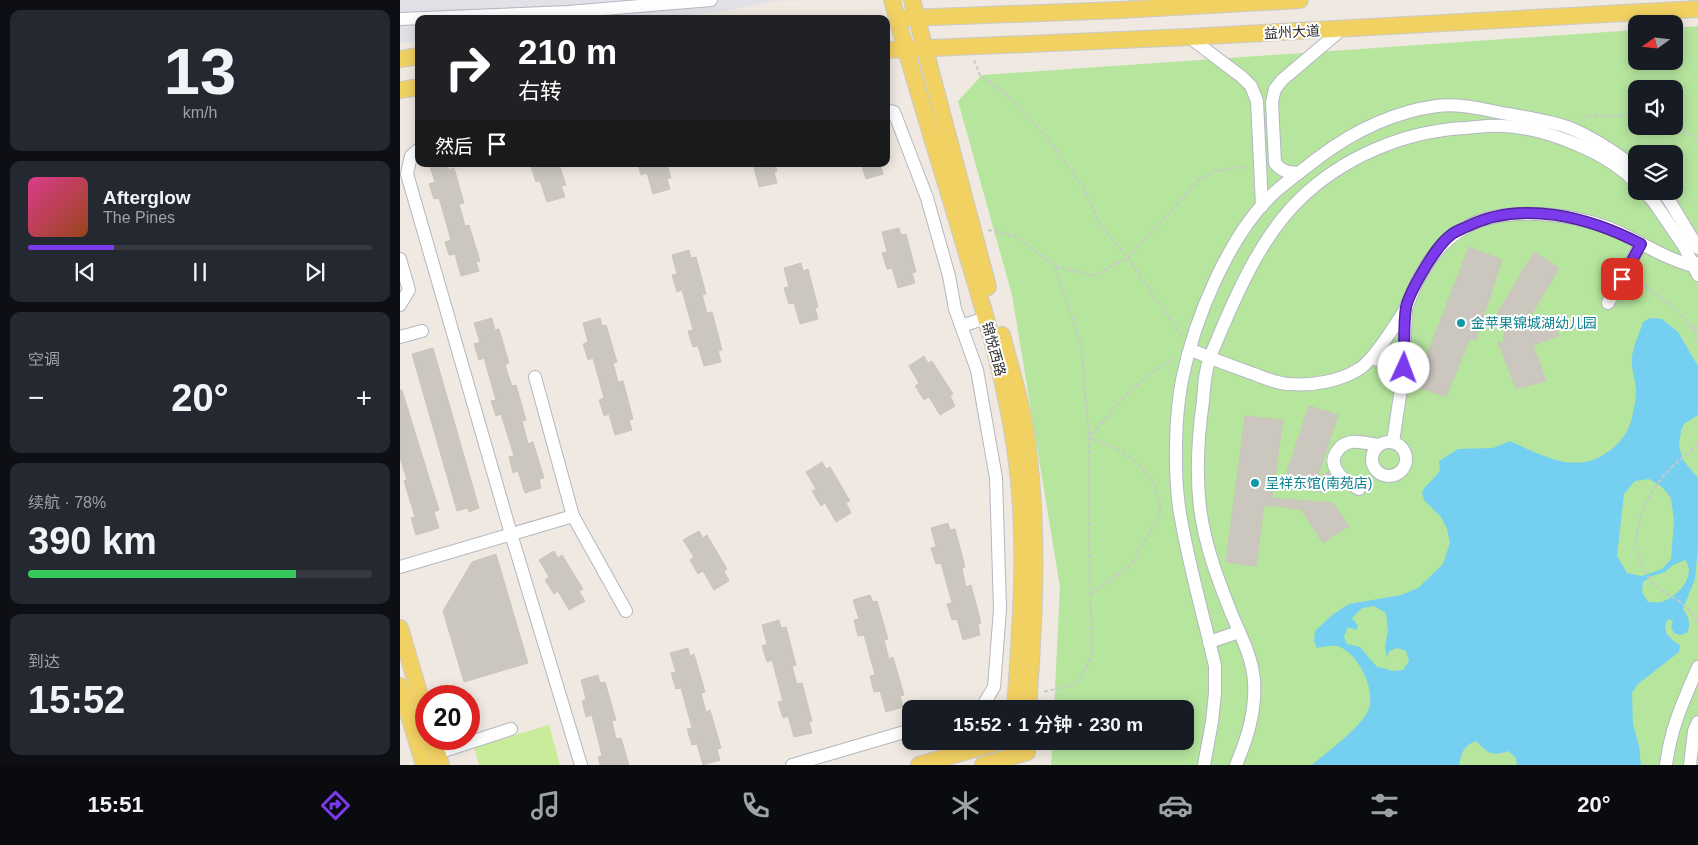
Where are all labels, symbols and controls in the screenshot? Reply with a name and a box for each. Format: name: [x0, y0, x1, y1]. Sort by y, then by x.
north arrow: [1628, 15, 1682, 70]
map controls: [1628, 15, 1683, 200]
street label: 益州大道: [1264, 23, 1320, 41]
text: 210 m: [518, 32, 617, 71]
text: 13: [164, 35, 236, 108]
icon: right: [435, 35, 500, 100]
text: 右转: [518, 79, 562, 104]
button: sound: [1628, 80, 1683, 135]
text: km/h: [183, 104, 217, 121]
icon: arrive: [483, 130, 511, 158]
text: 然后: [435, 136, 473, 157]
button: layers: [1628, 145, 1683, 200]
text: Afterglow: [103, 187, 191, 208]
text: The Pines: [103, 209, 175, 226]
icon: previous: [71, 258, 99, 286]
icon: pause: [186, 258, 214, 286]
icon: next: [301, 258, 329, 286]
pin: [1601, 258, 1643, 300]
icon: arrive: [1608, 265, 1636, 293]
place label: 金苹果锦城湖幼儿园: [1471, 315, 1597, 331]
marker: 金苹果锦城湖幼儿园: [1455, 317, 1467, 329]
street label: 锦悦西路: [979, 320, 1009, 378]
position arrow: [1377, 341, 1429, 393]
text: 空调: [28, 351, 60, 368]
text: 20°: [171, 377, 229, 419]
text: −: [28, 382, 44, 413]
text: +: [356, 382, 372, 413]
place label: 呈祥东馆(南苑店): [1265, 475, 1372, 491]
marker: 呈祥东馆(南苑店): [1249, 477, 1261, 489]
text: 续航 · 78%: [28, 494, 106, 511]
text: 390 km: [28, 520, 157, 562]
text: 到达: [28, 653, 60, 670]
text: 15:52: [28, 679, 125, 721]
speed limit sign: 20: [415, 685, 480, 750]
text: 15:52 · 1 分钟 · 230 m: [953, 714, 1143, 735]
icon: directions: [318, 788, 353, 823]
icon: music: [528, 788, 563, 823]
icon: phone: [738, 788, 773, 823]
icon: climate: [948, 788, 983, 823]
icon: car: [1158, 788, 1193, 823]
icon: filters: [1367, 788, 1402, 823]
text: 15:51: [87, 792, 144, 817]
text: 20°: [1577, 792, 1611, 817]

